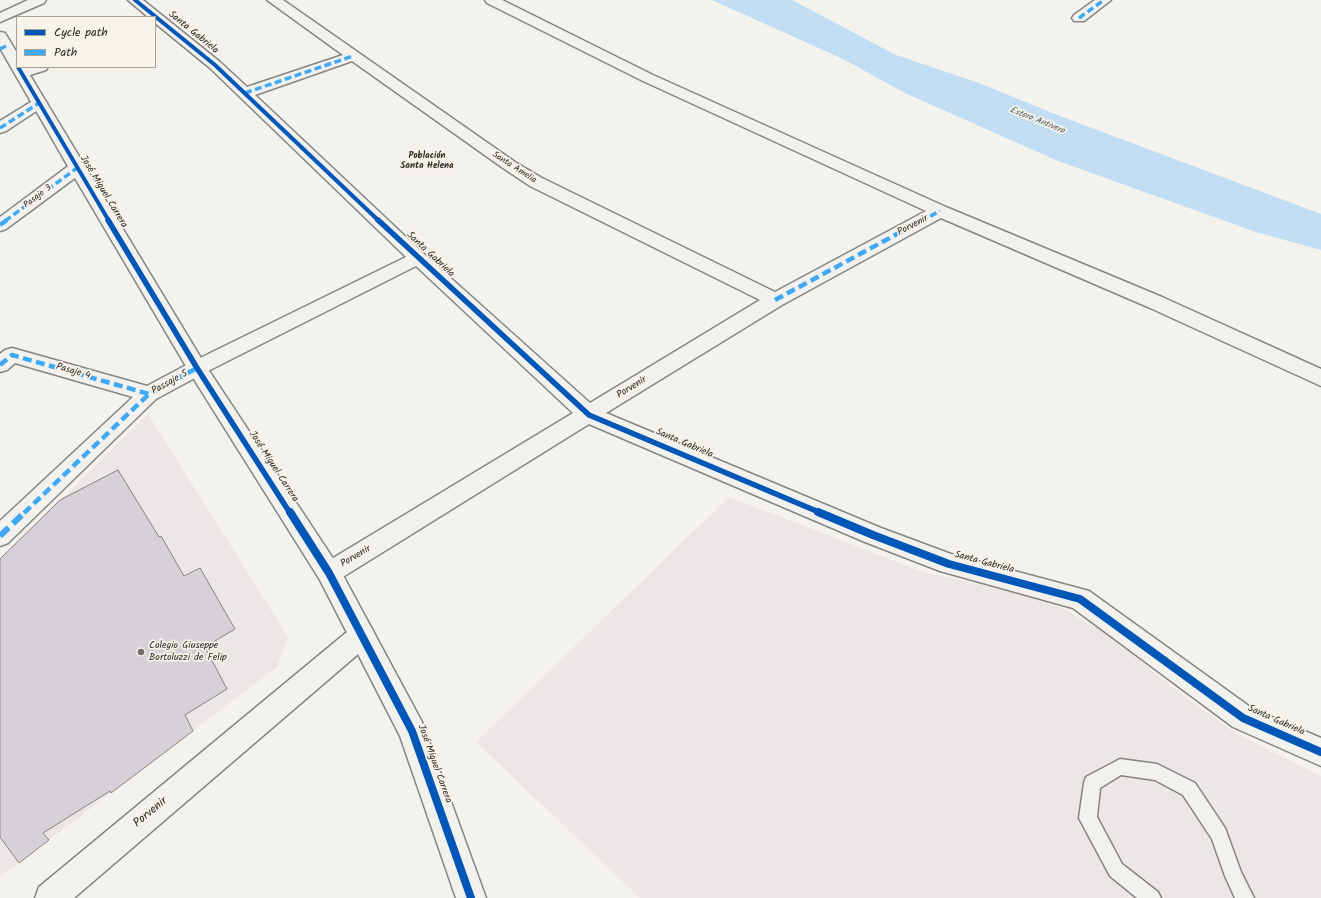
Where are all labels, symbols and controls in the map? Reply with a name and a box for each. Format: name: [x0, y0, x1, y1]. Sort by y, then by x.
street label: Santa Gabriela: [165, 9, 221, 57]
legend: [16, 16, 156, 68]
text: Cycle path: [54, 23, 108, 42]
text: Path: [54, 43, 77, 62]
water label: Estero Antivero: [1008, 105, 1066, 137]
street label: Santa Amelia: [490, 150, 538, 186]
district label: Población Santa Helena: [400, 151, 454, 172]
street label: José Miguel Carrera: [77, 154, 129, 230]
street label: Pasaje 3: [22, 183, 54, 211]
street label: Porvenir: [896, 213, 930, 239]
street label: Santa Gabriela: [403, 230, 457, 280]
street label: Pasaje 4: [54, 361, 92, 383]
street label: Passaje 5: [150, 368, 190, 398]
street label: Porvenir: [615, 374, 649, 402]
street label: Santa Gabriela: [653, 427, 715, 461]
street label: José Miguel Carrera: [246, 429, 300, 505]
street label: Porvenir: [339, 543, 373, 571]
street label: Santa Gabriela: [953, 549, 1015, 577]
place label: Colegio Giuseppe Bortoluzzi de Felip: [149, 640, 227, 664]
marker: Colegio Giuseppe Bortoluzzi de Felip: [136, 647, 146, 657]
street label: Santa Gabriela: [1246, 703, 1306, 739]
street label: José Miguel Carrera: [414, 723, 454, 805]
street label: Porvenir: [131, 795, 171, 831]

